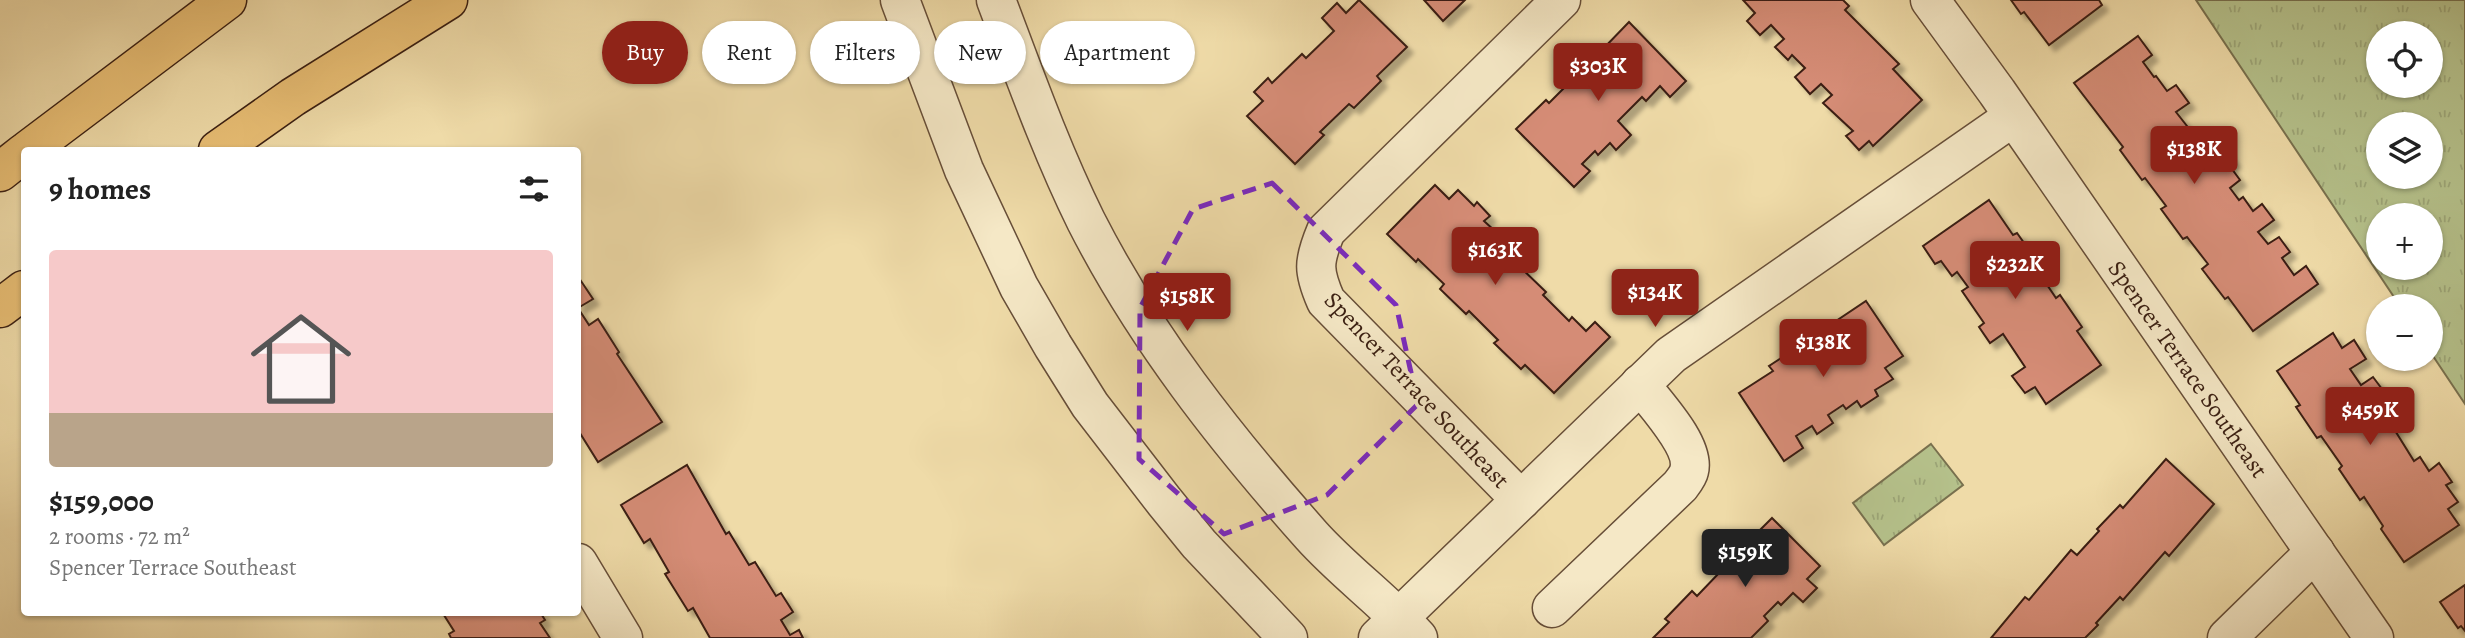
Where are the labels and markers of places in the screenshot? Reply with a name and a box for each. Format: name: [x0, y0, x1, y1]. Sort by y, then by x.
pin: $303K: [1549, 43, 1647, 103]
pin: $138K: [2145, 127, 2243, 186]
pin: $163K: [1446, 228, 1544, 287]
pin: $232K: [1966, 242, 2064, 301]
pin: $134K: [1606, 270, 1704, 329]
pin: $158K: [1138, 274, 1236, 333]
pin: $138K: [1774, 320, 1872, 379]
pin: $459K: [2321, 388, 2419, 447]
pin: $159K: [1696, 530, 1794, 589]

